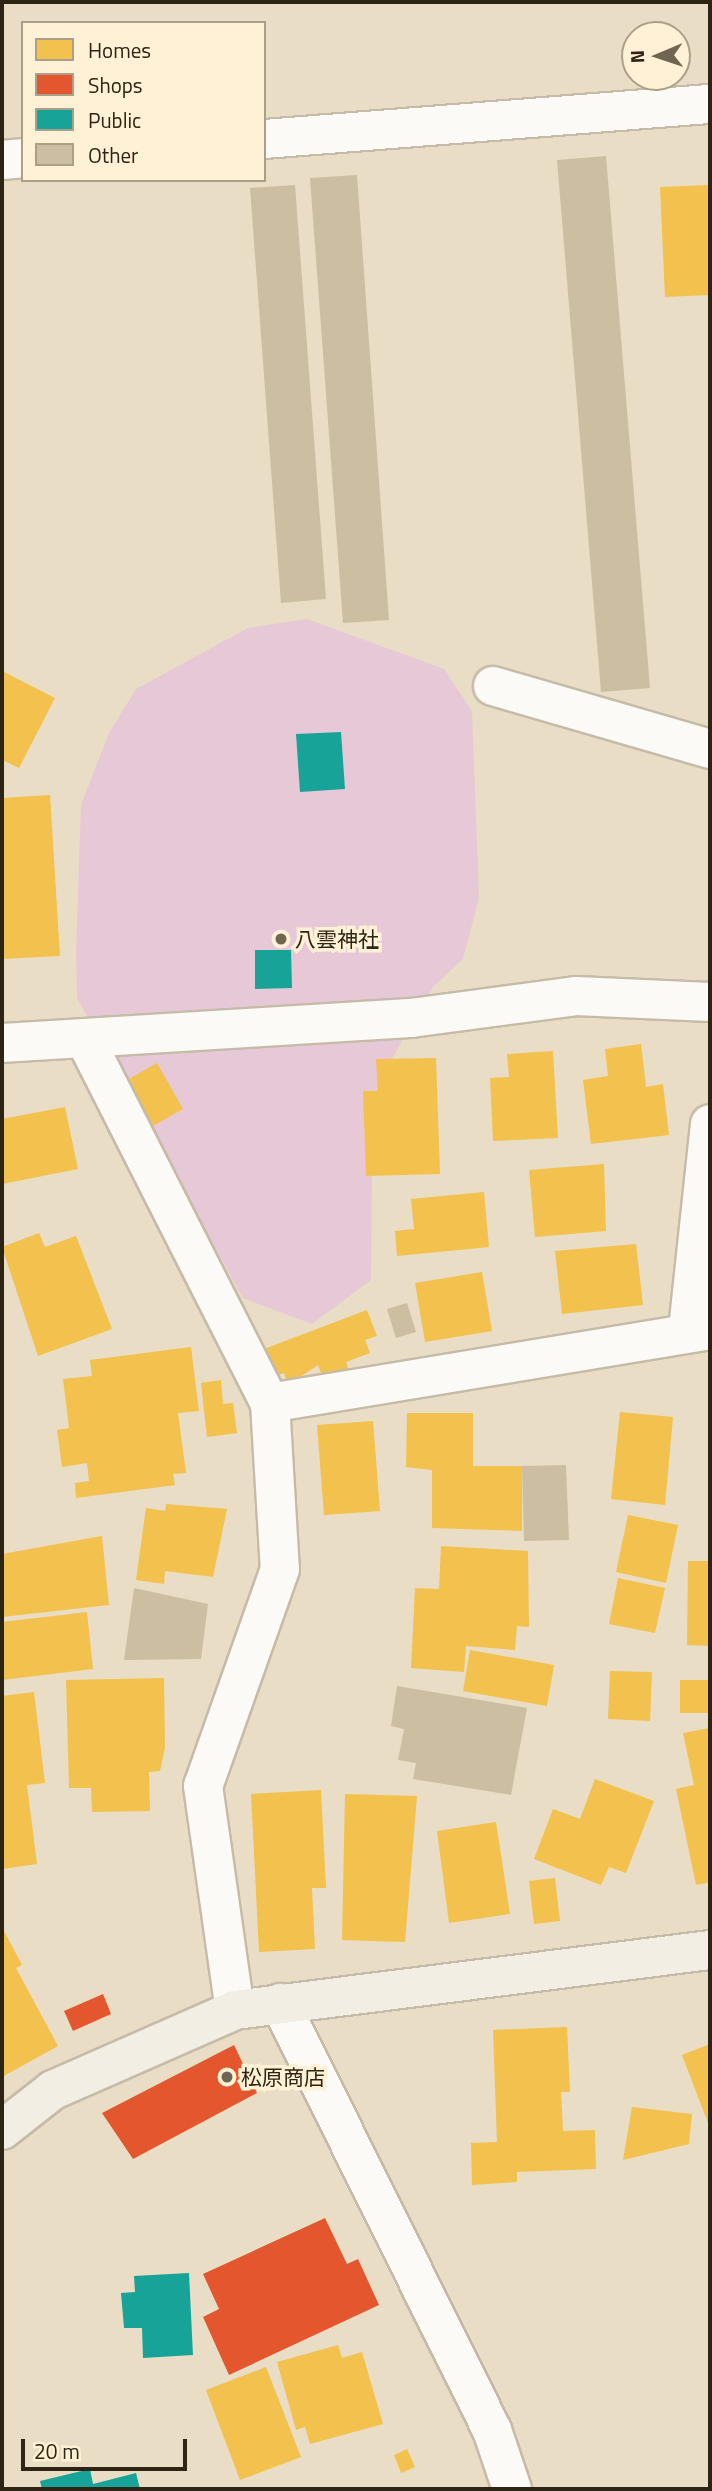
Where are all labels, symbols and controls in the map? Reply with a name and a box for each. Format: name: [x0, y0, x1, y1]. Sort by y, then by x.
legend: [21, 21, 266, 182]
north arrow: [621, 21, 691, 91]
text: Homes: [88, 34, 151, 66]
text: N: [622, 50, 651, 64]
text: Shops: [88, 69, 143, 101]
text: Public: [88, 104, 141, 136]
text: Other: [88, 139, 138, 171]
place label: 八雲神社: [295, 926, 379, 952]
marker: 八雲神社: [273, 931, 289, 947]
place label: 松原商店: [241, 2064, 325, 2090]
marker: 松原商店: [219, 2069, 235, 2085]
scale bar: [24, 2424, 191, 2468]
text: 20 m: [34, 2435, 80, 2467]

